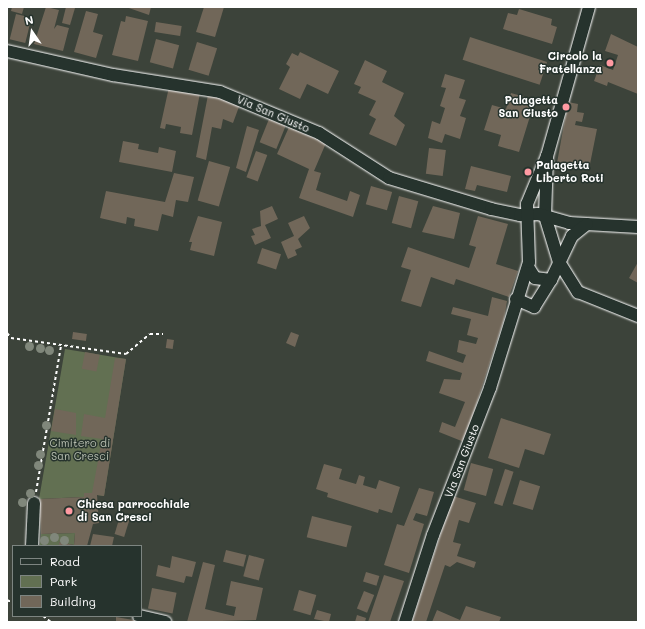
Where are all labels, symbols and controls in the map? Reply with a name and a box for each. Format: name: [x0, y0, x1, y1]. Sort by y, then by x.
north arrow: [12, 12, 52, 52]
text: N: [23, 12, 35, 28]
place label: Circolo la Fratellanza: [539, 50, 602, 76]
marker: Circolo la Fratellanza: [605, 58, 615, 68]
street label: Via San Giusto: [235, 93, 311, 135]
place label: Palagetta San Giusto: [498, 94, 558, 120]
marker: Palagetta San Giusto: [561, 102, 571, 112]
place label: Palagetta Liberto Roti: [536, 159, 604, 185]
marker: Palagetta Liberto Roti: [523, 167, 533, 177]
street label: Via San Giusto: [442, 422, 482, 500]
park label: Cimitero di San Cresci: [50, 437, 110, 463]
place label: Chiesa parrocchiale di San Cresci: [77, 498, 189, 524]
marker: Chiesa parrocchiale di San Cresci: [64, 506, 74, 516]
legend: [12, 545, 142, 617]
text: Road: [50, 553, 80, 569]
text: Park: [50, 573, 77, 589]
text: Building: [50, 593, 96, 609]

